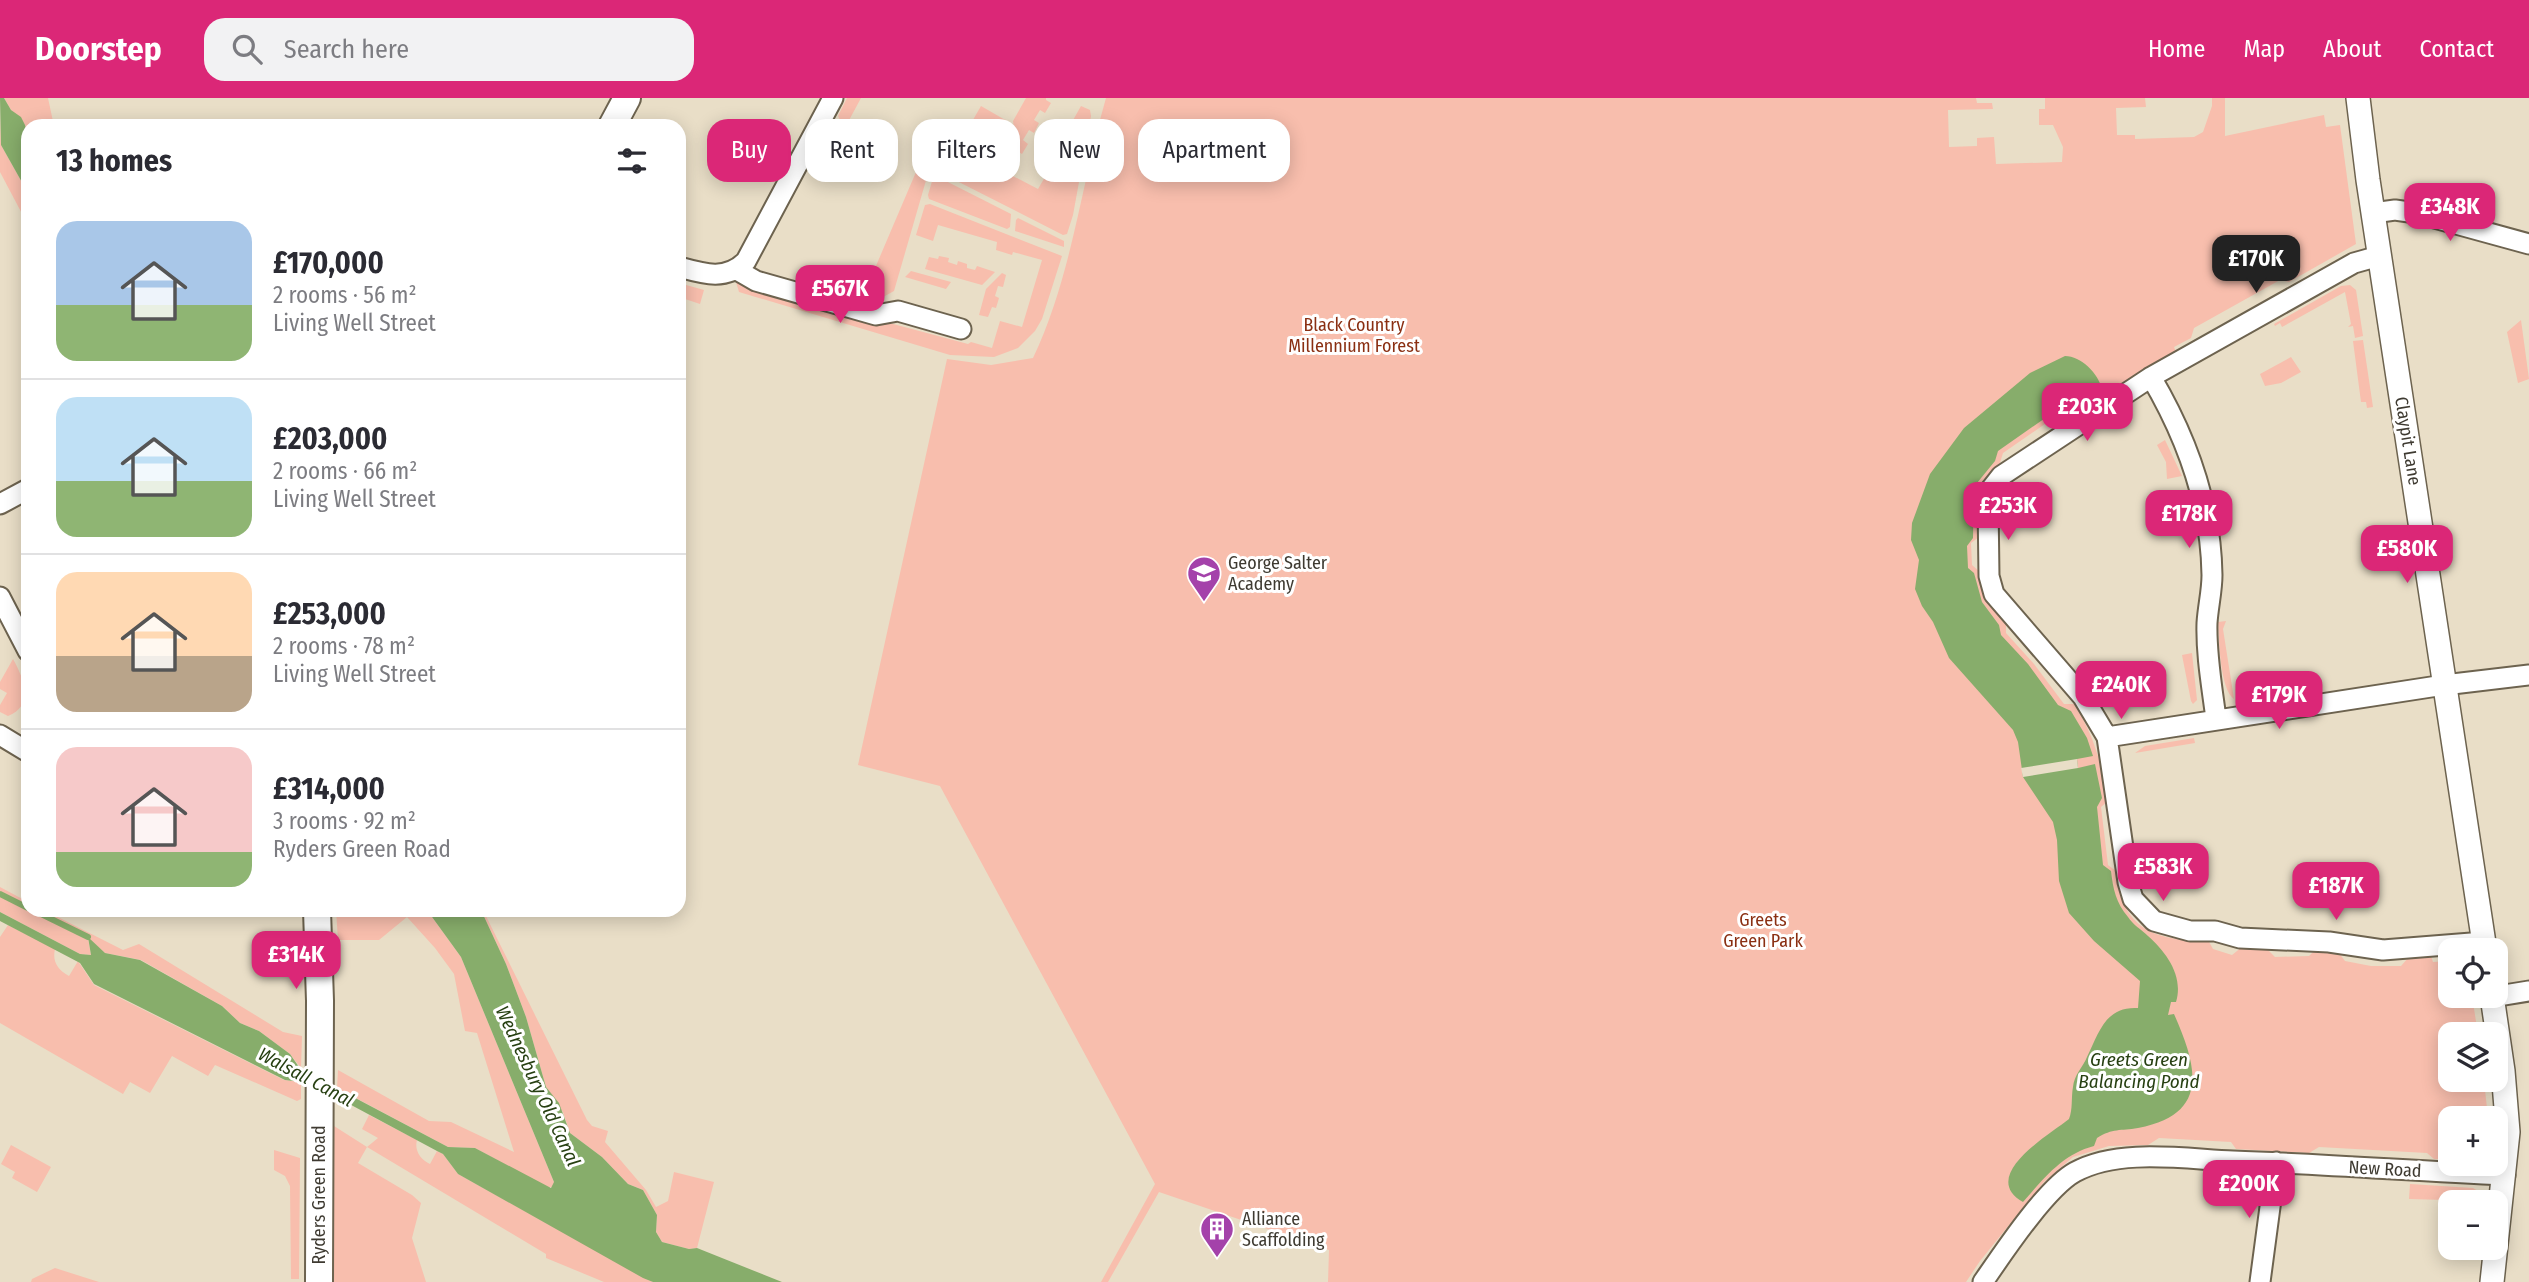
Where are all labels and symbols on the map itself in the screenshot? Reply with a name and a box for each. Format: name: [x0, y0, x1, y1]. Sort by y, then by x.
pin: £348K: [2401, 184, 2499, 243]
pin: £170K: [2207, 236, 2305, 295]
pin: £567K: [791, 266, 889, 325]
park label: Black Country Millennium Forest: [1288, 314, 1420, 357]
pin: £203K: [2038, 384, 2136, 443]
street label: Claypit Lane: [2390, 395, 2426, 487]
pin: £253K: [1959, 482, 2057, 542]
pin: £178K: [2140, 490, 2238, 550]
pin: £580K: [2358, 526, 2456, 585]
place label: George Salter Academy: [1228, 552, 1328, 595]
school or university icon: George Salter Academy: [1185, 554, 1223, 603]
pin: £240K: [2072, 662, 2170, 721]
pin: £179K: [2230, 672, 2328, 731]
pin: £583K: [2114, 844, 2212, 903]
pin: £187K: [2287, 862, 2385, 922]
park label: Greets Green Park: [1723, 909, 1803, 952]
pin: £314K: [247, 932, 345, 991]
water label: Wednesbury Old Canal: [491, 1002, 585, 1170]
water label: Walsall Canal: [254, 1042, 358, 1112]
water label: Greets Green Balancing Pond: [2078, 1048, 2200, 1093]
street label: Ryders Green Road: [308, 1125, 330, 1265]
street label: New Road: [2348, 1156, 2422, 1182]
pin: £200K: [2200, 1160, 2298, 1220]
place label: Alliance Scaffolding: [1242, 1208, 1325, 1251]
building icon: Alliance Scaffolding: [1198, 1210, 1236, 1259]

